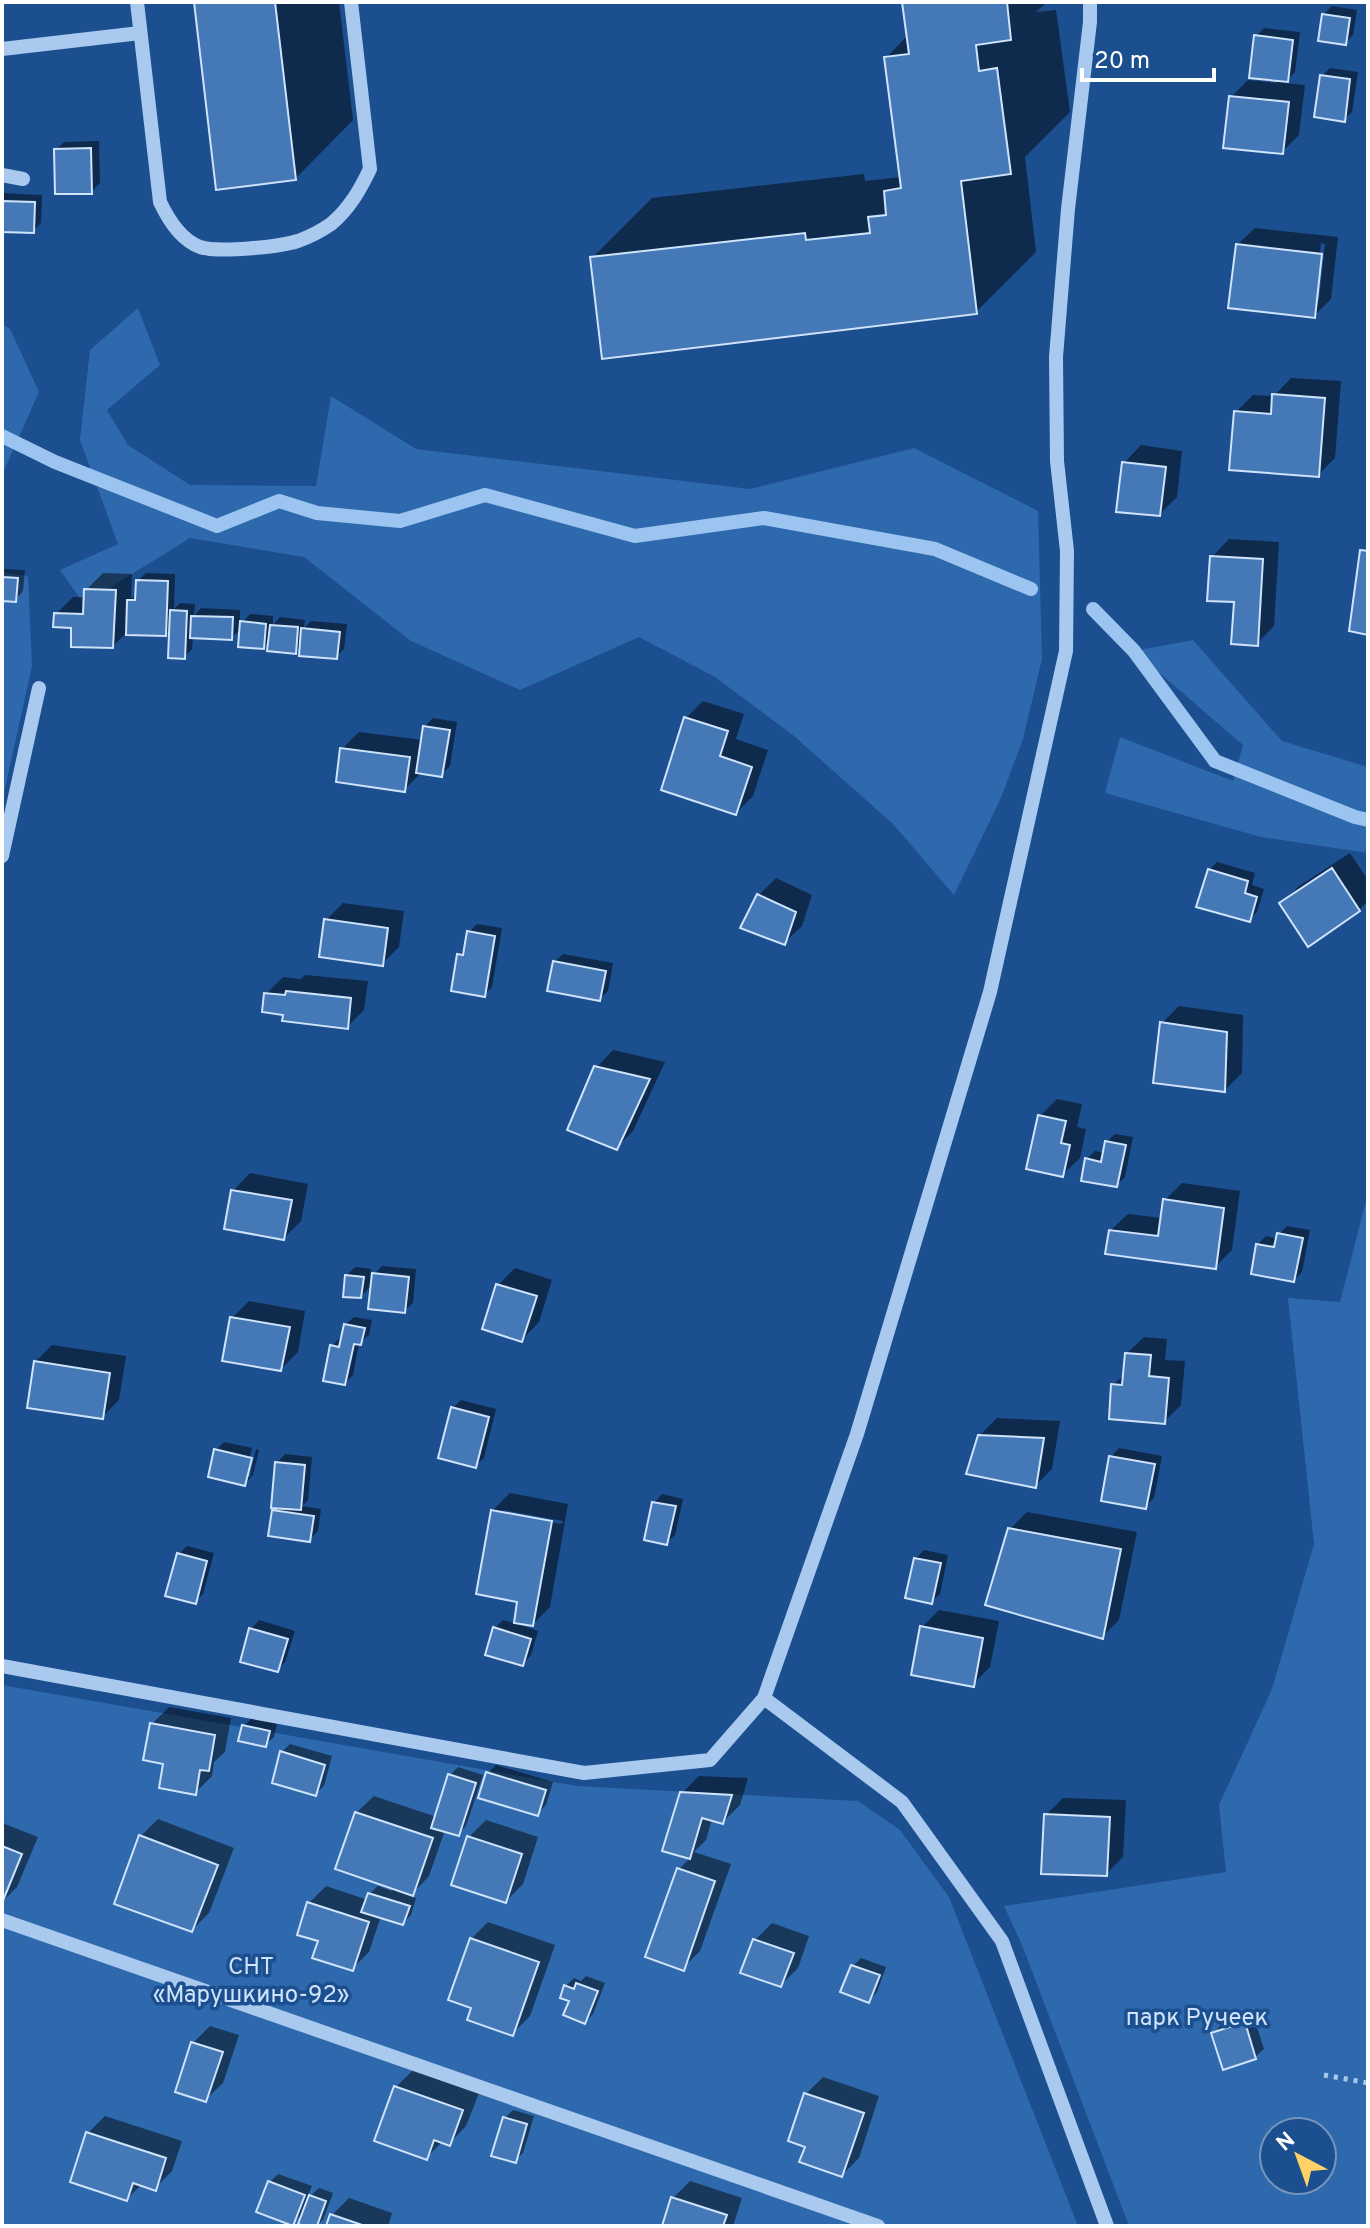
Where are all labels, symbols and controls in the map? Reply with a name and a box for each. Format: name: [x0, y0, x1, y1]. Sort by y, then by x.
scale bar: [1082, 32, 1214, 82]
text: 20 m: [1094, 47, 1150, 77]
park label: СНТ «Марушкино-92»: [153, 1953, 349, 2011]
park label: парк Ручеек: [1126, 2004, 1268, 2034]
north arrow: [1258, 2116, 1338, 2196]
text: N: [1272, 2127, 1301, 2158]

